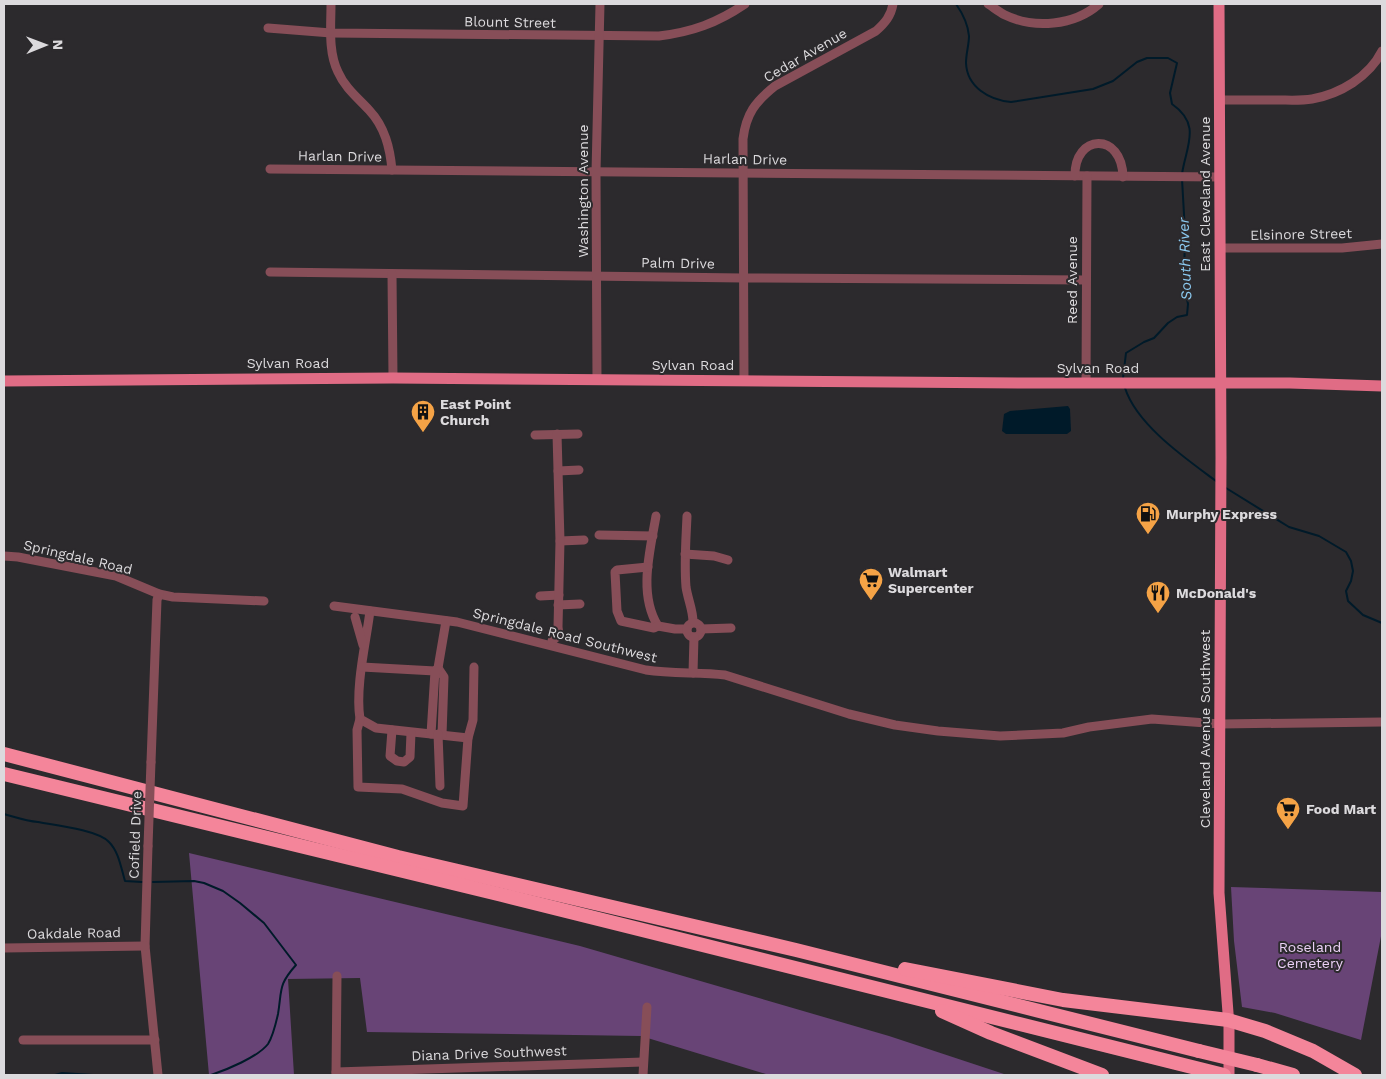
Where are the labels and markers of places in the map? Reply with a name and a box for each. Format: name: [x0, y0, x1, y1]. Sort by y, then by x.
place label: East Point Church: [440, 396, 511, 428]
building icon: East Point Church: [410, 399, 436, 433]
fuel station icon: Murphy Express: [1135, 501, 1161, 535]
place label: Murphy Express: [1166, 506, 1277, 522]
place label: Walmart Supercenter: [888, 564, 973, 596]
supermarket icon: Walmart Supercenter: [858, 567, 884, 601]
restaurant icon: McDonald's: [1145, 580, 1171, 614]
place label: McDonald's: [1176, 585, 1257, 601]
supermarket icon: Food Mart: [1275, 796, 1301, 830]
place label: Food Mart: [1306, 801, 1376, 817]

